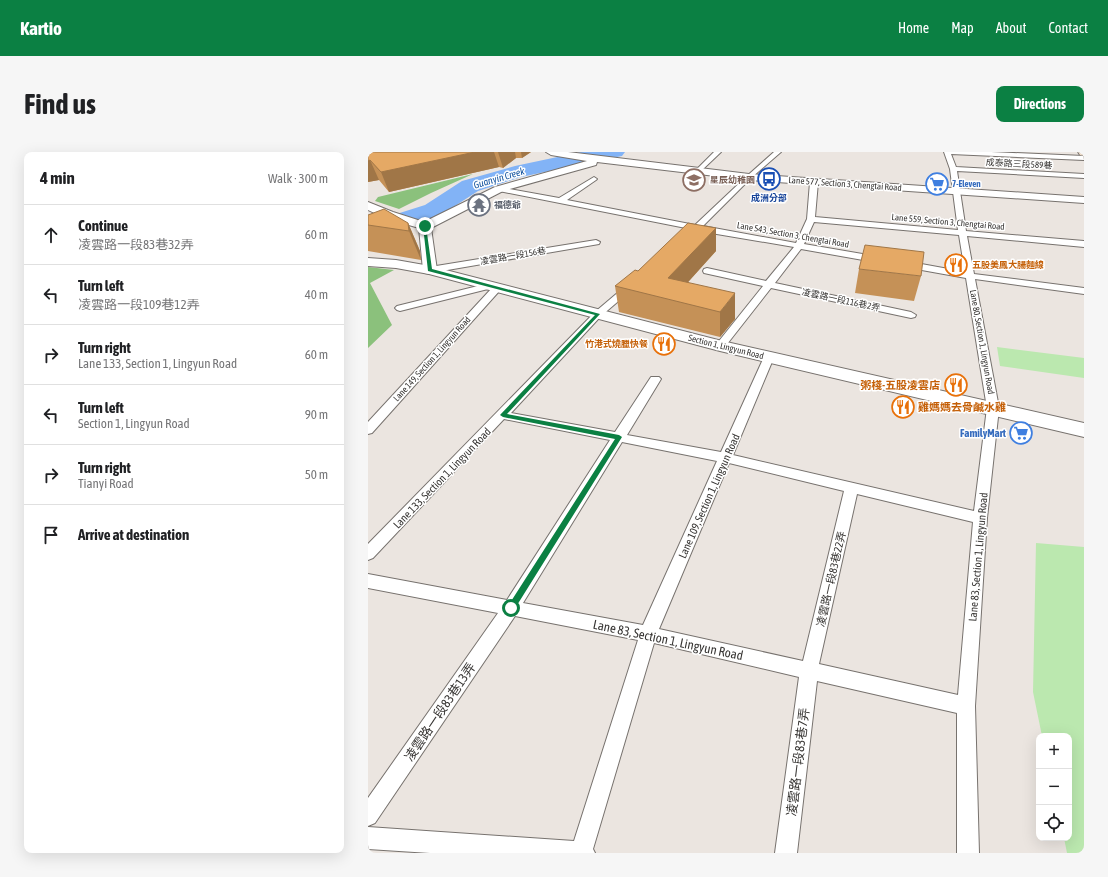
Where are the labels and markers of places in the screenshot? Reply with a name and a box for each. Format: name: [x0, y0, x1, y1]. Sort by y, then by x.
bus stop icon: 成洲分部: [756, 166, 782, 192]
school or university icon: 星辰幼稚園: [681, 167, 707, 193]
supermarket icon: 7-Eleven: [924, 171, 950, 197]
place label: 星辰幼稚園: [710, 175, 755, 185]
place label: 7-Eleven: [952, 179, 981, 189]
temple icon: 福德爺: [466, 192, 492, 218]
place label: 成洲分部: [751, 192, 787, 203]
place label: 福德爺: [494, 199, 521, 210]
restaurant icon: 五股美鳳大腸麵線: [943, 252, 969, 278]
place label: 五股美鳳大腸麵線: [972, 260, 1044, 270]
restaurant icon: 竹港式燒臘快餐: [651, 331, 677, 357]
place label: 竹港式燒臘快餐: [585, 338, 648, 349]
restaurant icon: 粥棧-五股凌雲店: [943, 372, 969, 398]
place label: 粥棧-五股凌雲店: [860, 379, 940, 391]
restaurant icon: 雞媽媽去骨鹹水雞: [890, 394, 916, 420]
place label: 雞媽媽去骨鹹水雞: [918, 401, 1006, 413]
supermarket icon: FamilyMart: [1008, 420, 1034, 446]
place label: FamilyMart: [960, 427, 1007, 439]

